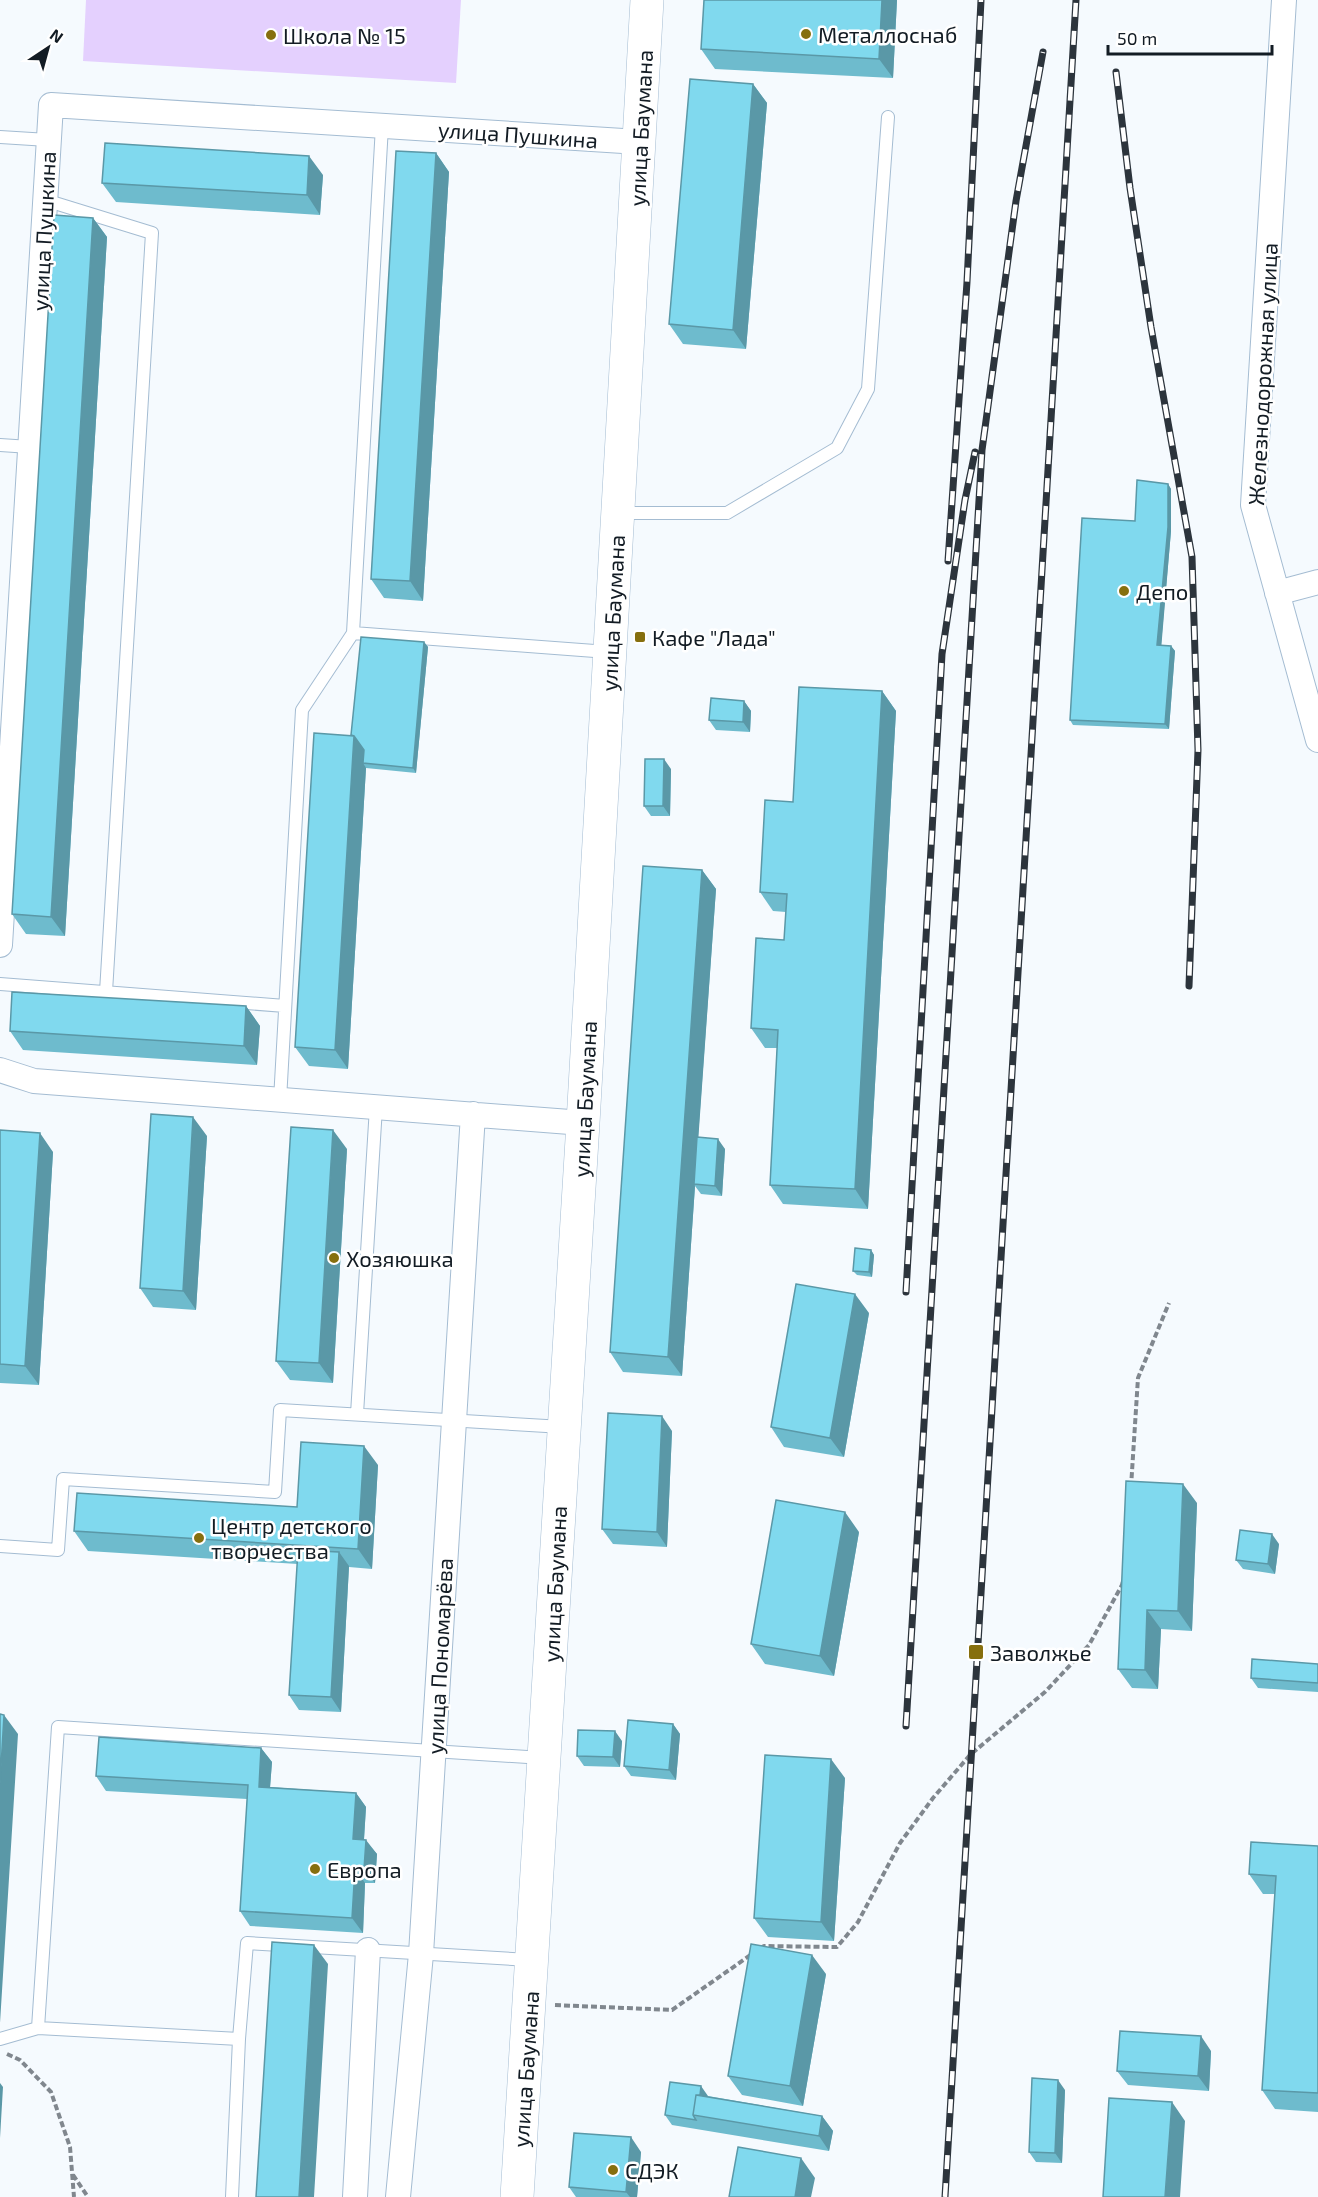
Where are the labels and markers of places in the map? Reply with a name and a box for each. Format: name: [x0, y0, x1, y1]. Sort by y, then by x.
place label: Металлоснаб: [818, 21, 957, 47]
place label: Школа № 15: [283, 22, 406, 48]
marker: Металлоснаб: [799, 27, 813, 41]
marker: Школа № 15: [264, 28, 278, 42]
place label: Депо: [1136, 578, 1188, 604]
marker: Депо: [1117, 584, 1131, 598]
place label: Кафе "Лада": [652, 624, 776, 650]
marker: Кафе "Лада": [633, 630, 647, 644]
place label: Хозяюшка: [346, 1245, 454, 1271]
marker: Хозяюшка: [327, 1251, 341, 1265]
place label: Центр детского творчества: [211, 1512, 372, 1563]
marker: Центр детского творчества: [192, 1531, 206, 1545]
place label: Заволжье: [990, 1639, 1092, 1665]
marker: Заволжье: [967, 1643, 985, 1661]
place label: Европа: [327, 1856, 402, 1882]
marker: Европа: [308, 1862, 322, 1876]
place label: СДЭК: [625, 2157, 679, 2183]
marker: СДЭК: [606, 2163, 620, 2177]

